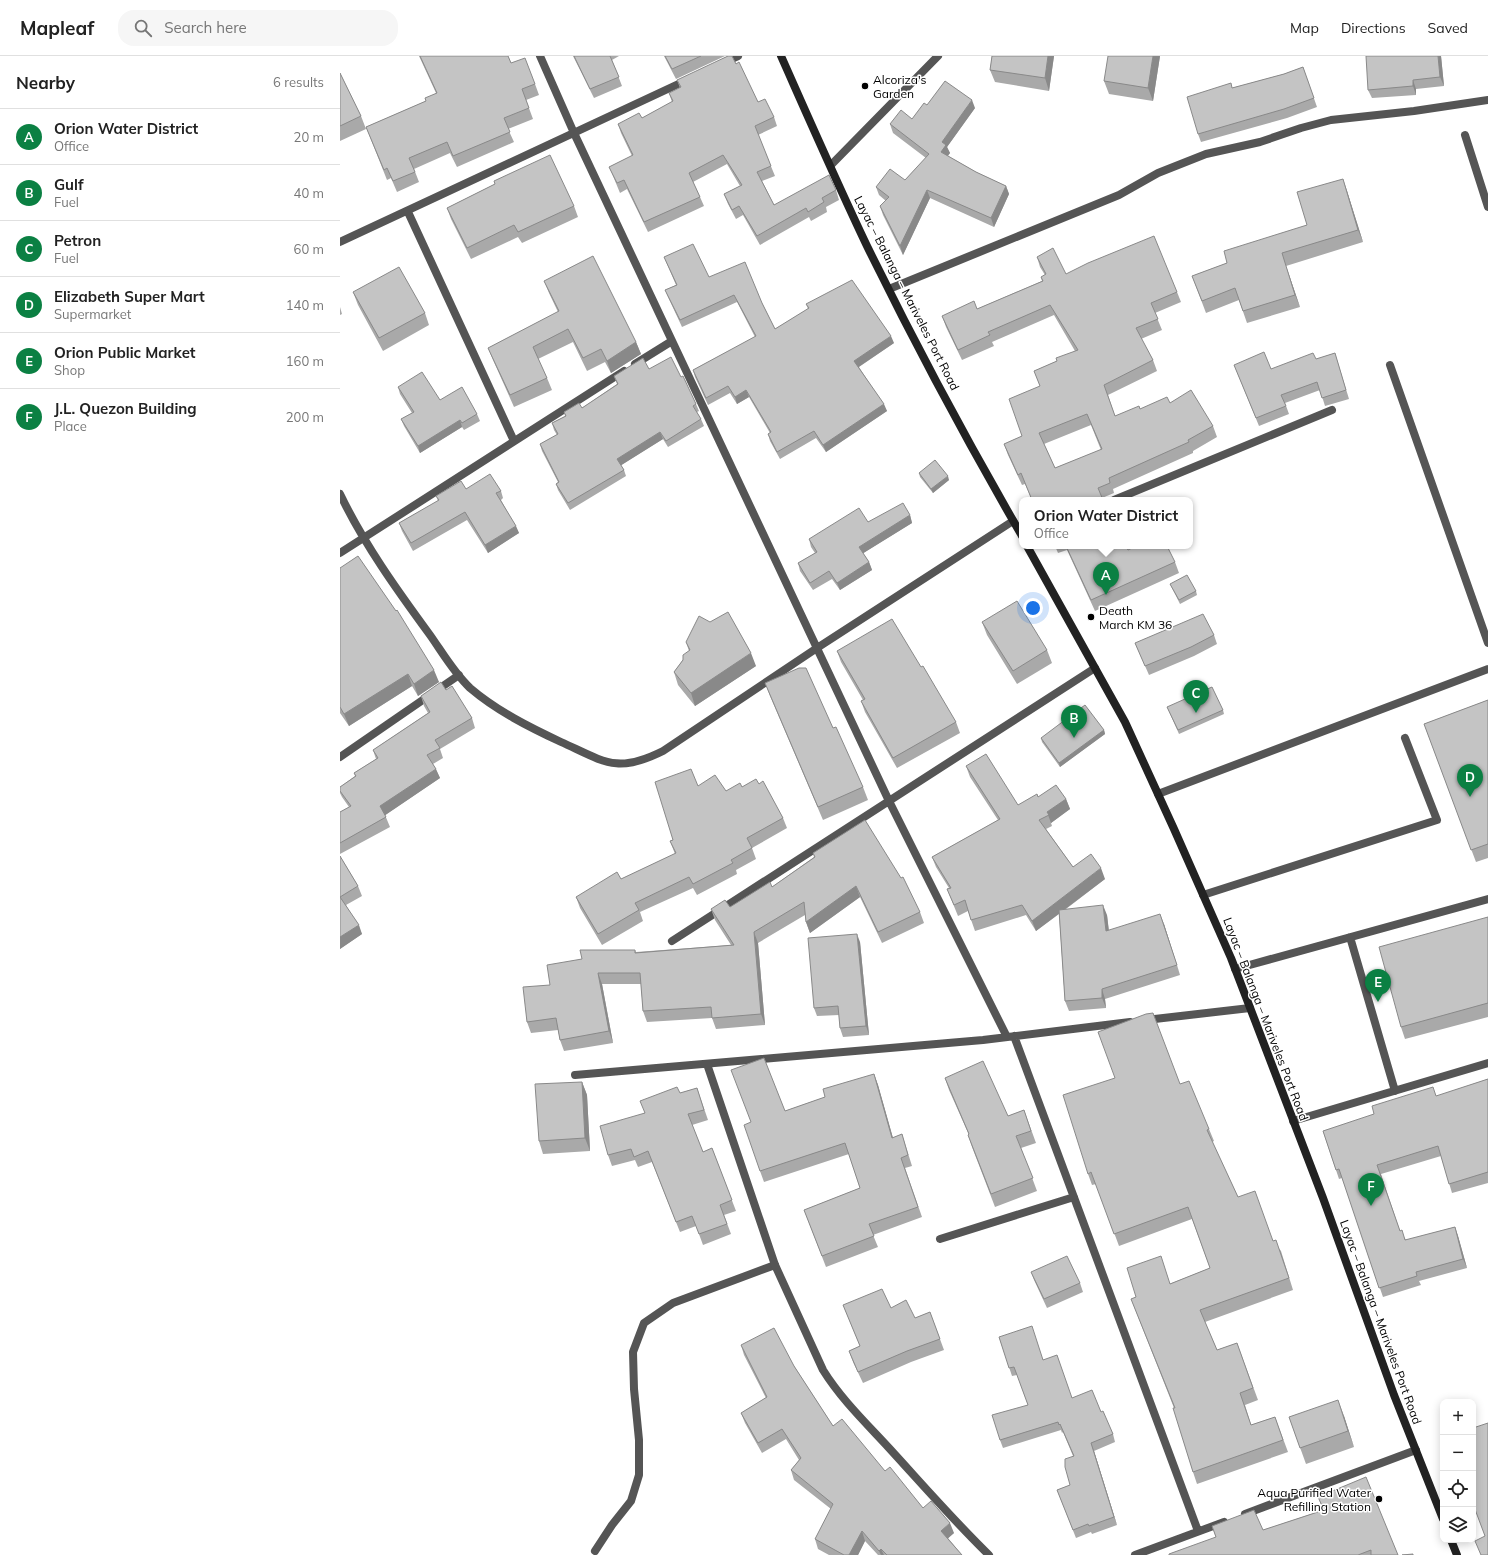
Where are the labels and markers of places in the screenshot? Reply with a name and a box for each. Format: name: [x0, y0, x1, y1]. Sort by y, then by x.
place label: Alcoriza's Garden: [873, 72, 927, 101]
marker: Alcoriza's Garden: [860, 81, 870, 91]
pin: A: [1093, 562, 1119, 595]
place label: Death March KM 36: [1099, 603, 1172, 632]
marker: Death March KM 36: [1086, 612, 1096, 622]
pin: C: [1183, 680, 1209, 713]
pin: B: [1061, 705, 1087, 738]
pin: D: [1457, 764, 1483, 797]
pin: E: [1365, 969, 1391, 1002]
pin: F: [1358, 1173, 1384, 1206]
place label: Aqua Purified Water Refilling Station: [1257, 1485, 1372, 1514]
marker: Aqua Purified Water Refilling Station: [1374, 1494, 1384, 1504]

